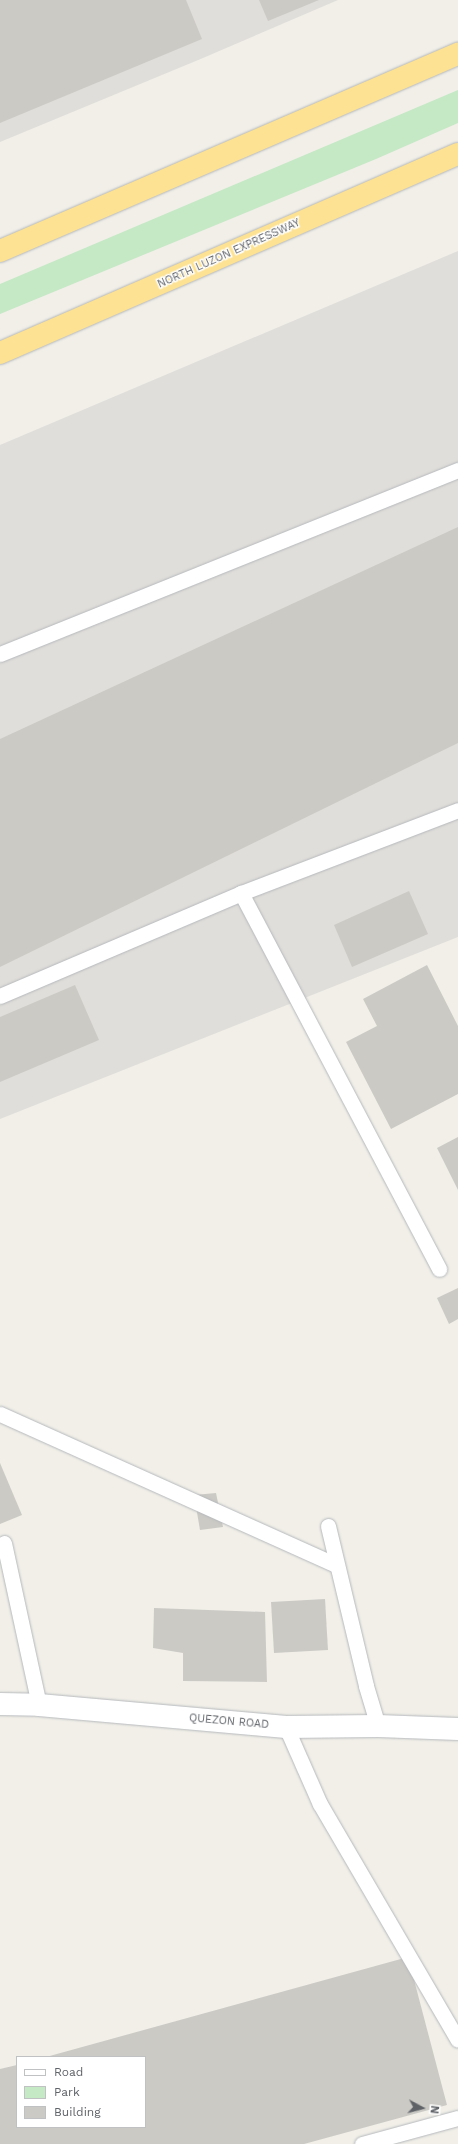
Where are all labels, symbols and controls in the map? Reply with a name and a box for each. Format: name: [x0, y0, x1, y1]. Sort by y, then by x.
street label: NORTH LUZON EXPRESSWAY: [156, 217, 302, 291]
street label: QUEZON ROAD: [188, 1712, 270, 1732]
legend: [16, 2056, 146, 2128]
text: Road: [54, 2065, 83, 2079]
text: Park: [54, 2085, 80, 2099]
north arrow: [402, 2088, 442, 2128]
text: Building: [54, 2105, 101, 2119]
text: N: [427, 2105, 441, 2114]

